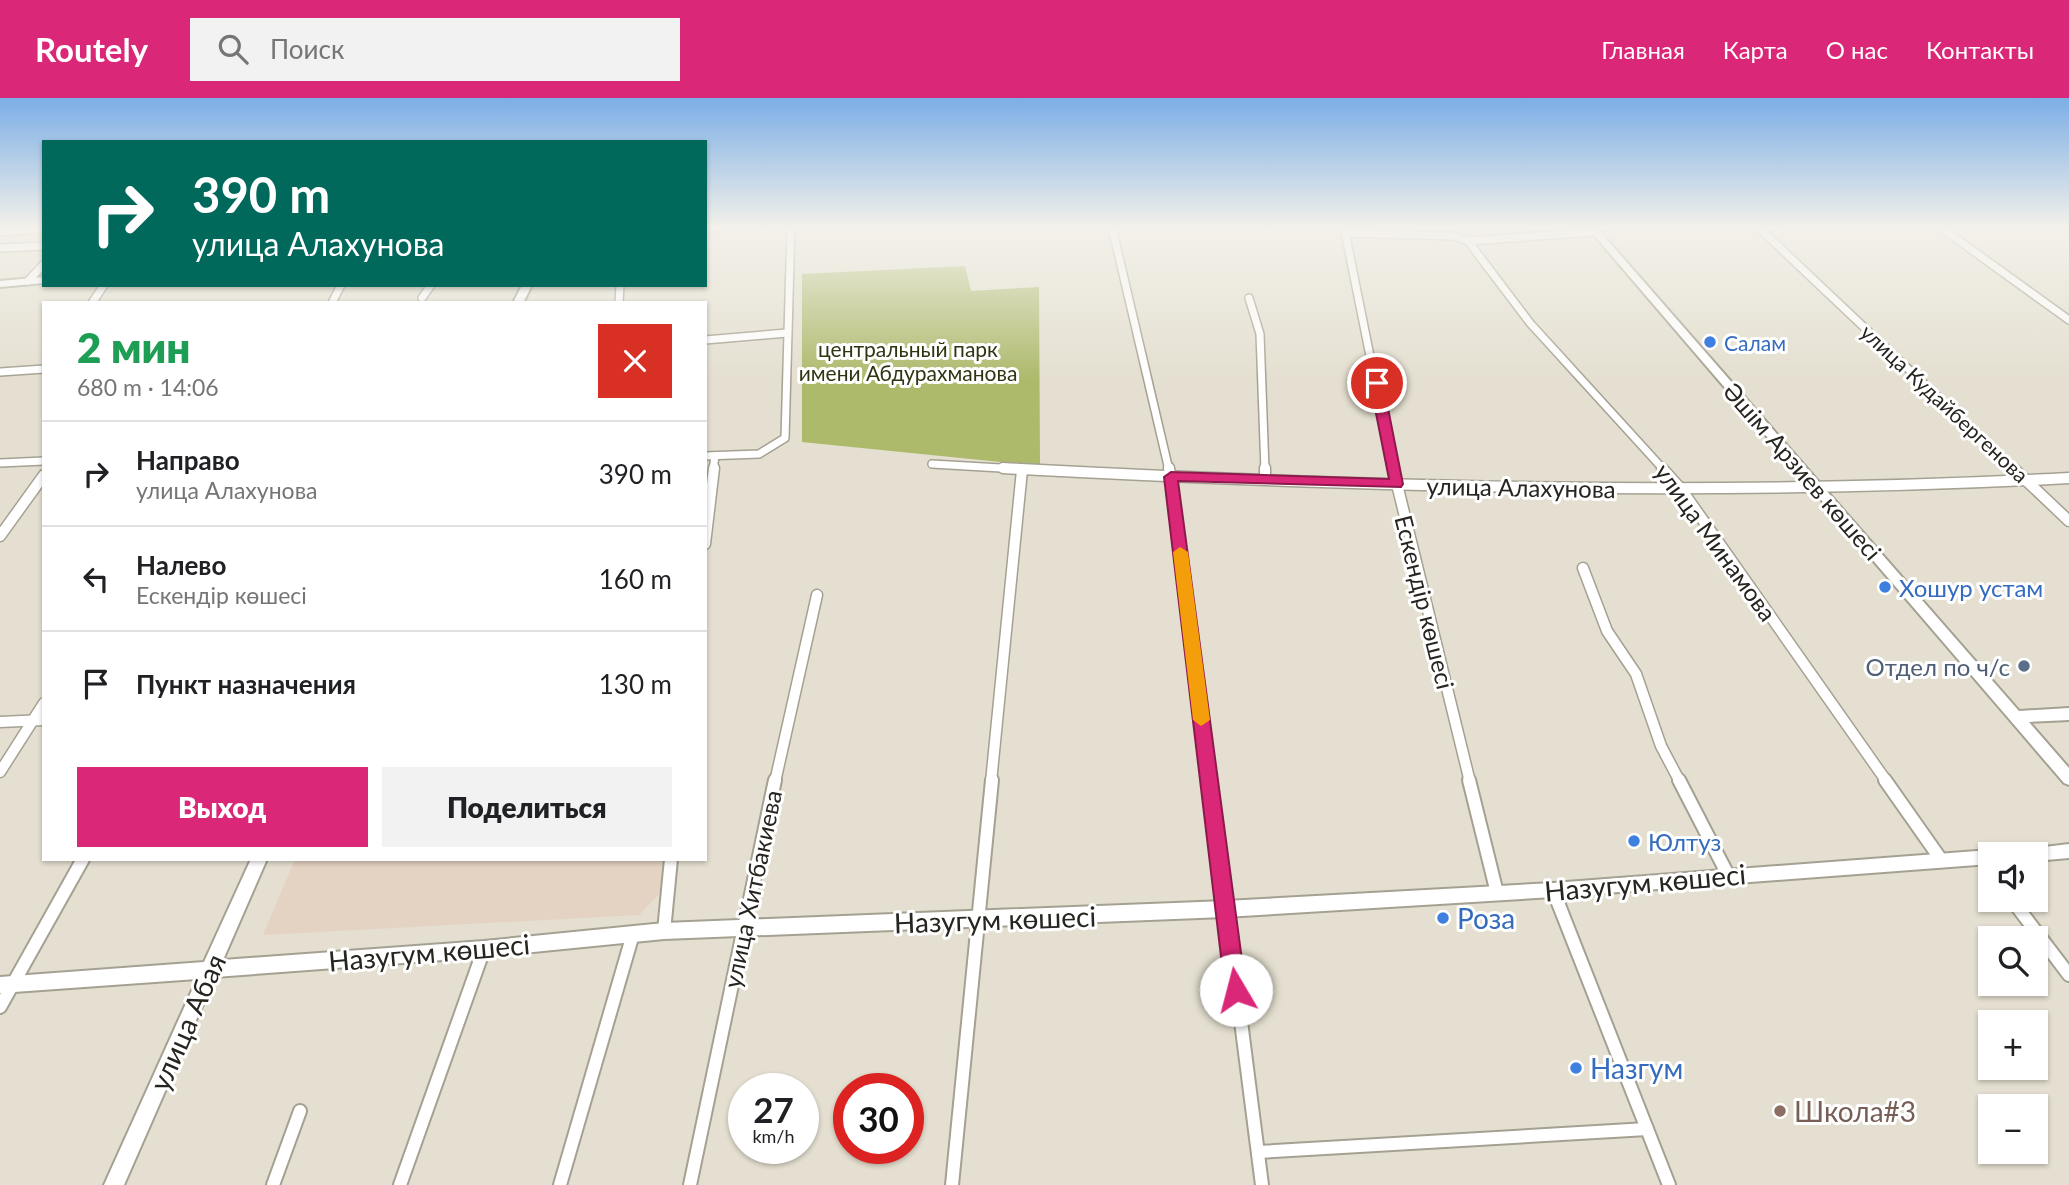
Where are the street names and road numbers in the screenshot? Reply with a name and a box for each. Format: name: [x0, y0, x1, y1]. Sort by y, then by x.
street label: улица Кудайбергенова: [1856, 319, 2034, 487]
street label: Әшім Арзиев көшесі: [1718, 376, 1888, 566]
street label: улица Минамова: [1649, 458, 1783, 626]
street label: улица Алахунова: [1426, 471, 1616, 503]
street label: Ескендір көшесі: [1389, 512, 1461, 692]
street label: улица Хитбакиева: [717, 787, 787, 991]
street label: Назугум көшесі: [1543, 856, 1747, 908]
street label: Назугум көшесі: [893, 898, 1097, 940]
street label: Назугум көшесі: [327, 926, 531, 978]
street label: улица Абая: [142, 948, 232, 1096]

